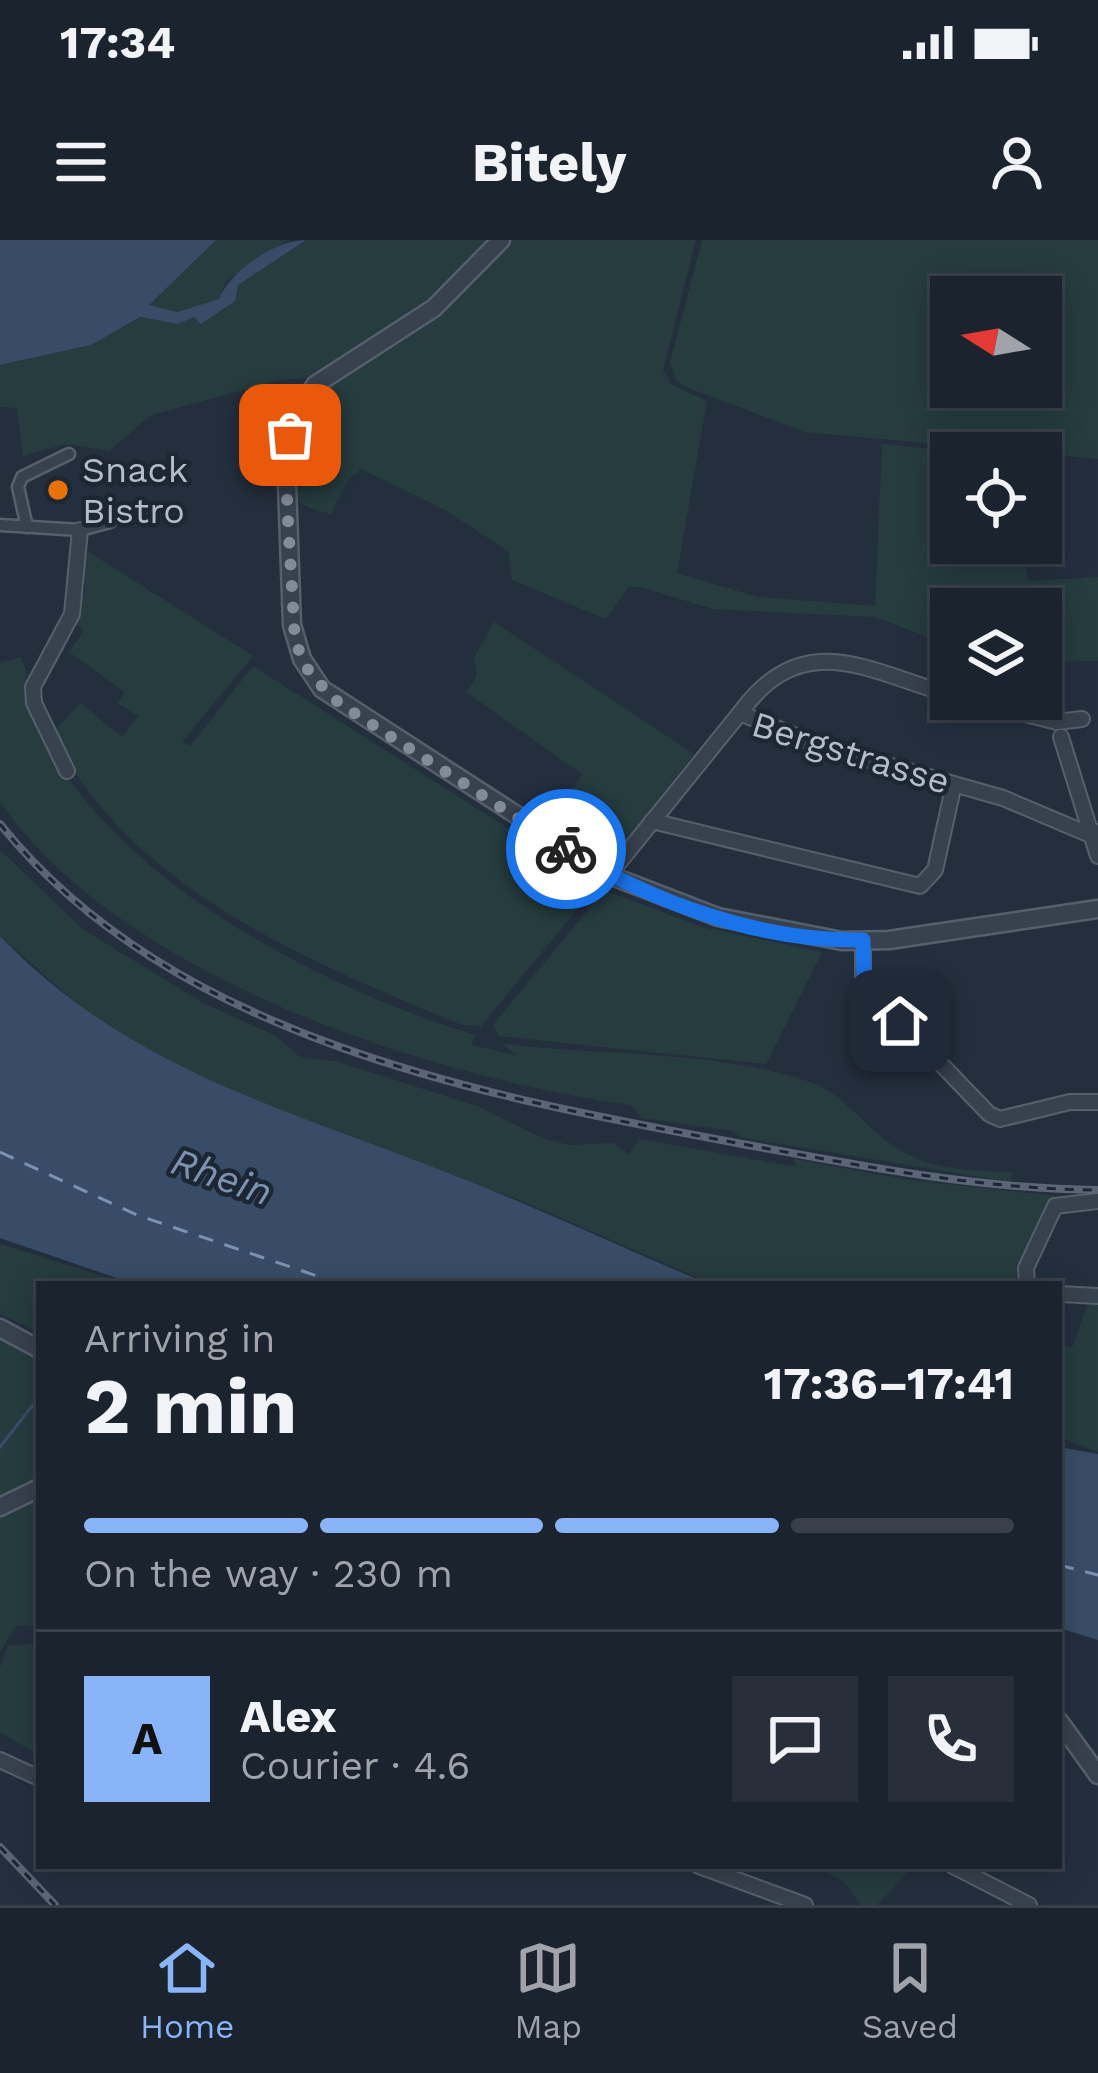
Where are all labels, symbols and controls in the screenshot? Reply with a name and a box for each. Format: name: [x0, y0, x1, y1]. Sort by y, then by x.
text: 17:34: [60, 16, 175, 69]
icon: menu: [48, 129, 114, 195]
icon: person: [984, 129, 1050, 195]
text: Bitely: [472, 131, 626, 194]
north arrow: [930, 276, 1062, 408]
map controls: [930, 276, 1062, 720]
pin: [239, 384, 341, 486]
icon: bag: [257, 402, 323, 468]
button: locate: [930, 432, 1062, 564]
place label: Snack Bistro: [82, 449, 188, 532]
marker: Snack Bistro: [45, 477, 71, 503]
button: layers: [930, 588, 1062, 720]
street label: Bergstrasse: [747, 703, 955, 803]
courier: [506, 789, 626, 909]
icon: bike: [533, 816, 599, 882]
pin: [849, 970, 951, 1072]
icon: home: [867, 988, 933, 1054]
water label: Rhein: [166, 1138, 278, 1215]
text: Arriving in: [84, 1316, 275, 1361]
text: 17:36–17:41: [764, 1357, 1014, 1410]
text: 2 min: [84, 1360, 297, 1452]
text: On the way · 230 m: [84, 1551, 453, 1596]
button: chat: [732, 1676, 858, 1802]
button: phone: [888, 1676, 1014, 1802]
text: Alex: [240, 1690, 337, 1743]
text: A: [132, 1712, 162, 1765]
text: Courier · 4.6: [240, 1743, 470, 1788]
tab: Home: [140, 1935, 234, 2046]
tab: Map: [515, 1935, 582, 2046]
tab: Saved: [862, 1935, 958, 2046]

